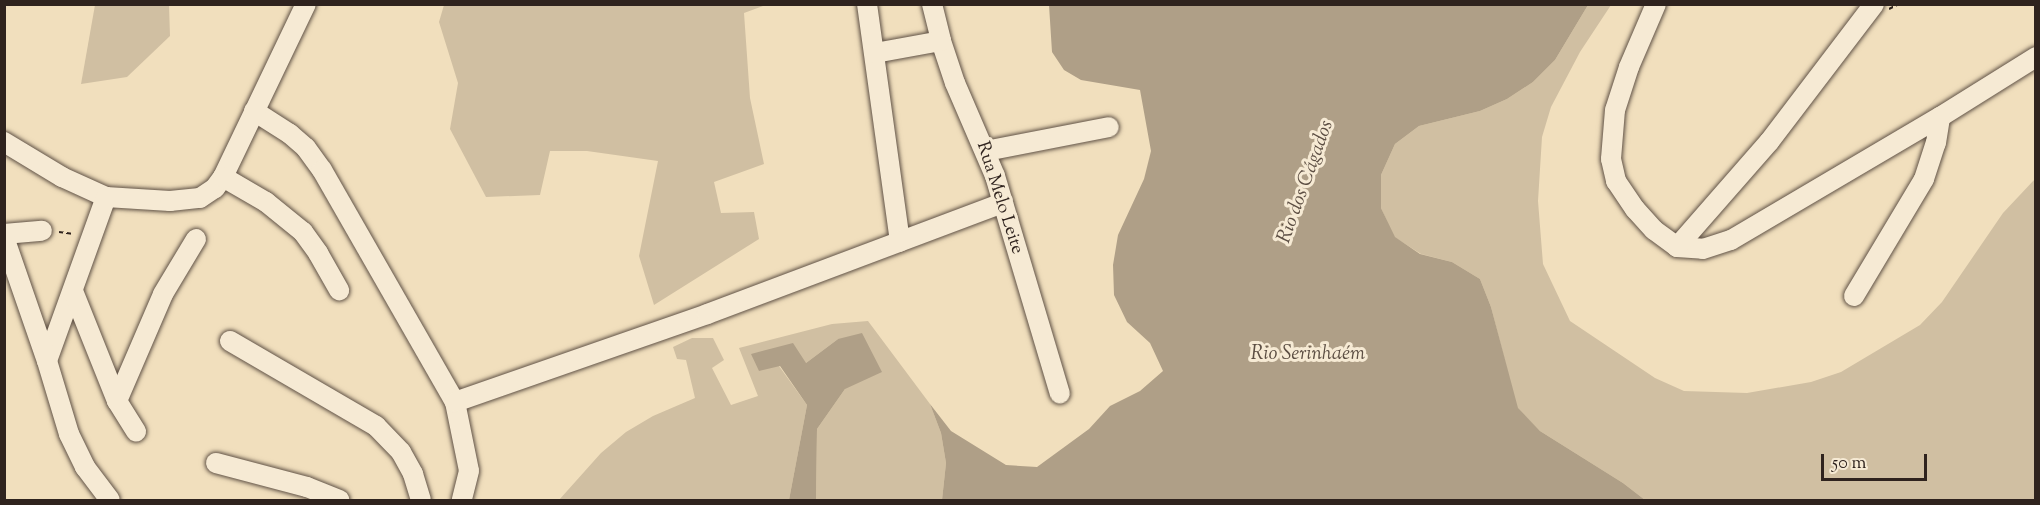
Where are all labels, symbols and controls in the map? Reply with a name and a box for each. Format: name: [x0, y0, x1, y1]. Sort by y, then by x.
water label: Rio dos Cágados: [1273, 117, 1339, 247]
street label: Rua Melo Leite: [971, 139, 1027, 257]
water label: Rio Serinhaém: [1251, 342, 1365, 366]
scale bar: [1824, 442, 1930, 480]
text: 50 m: [1832, 451, 1866, 477]

